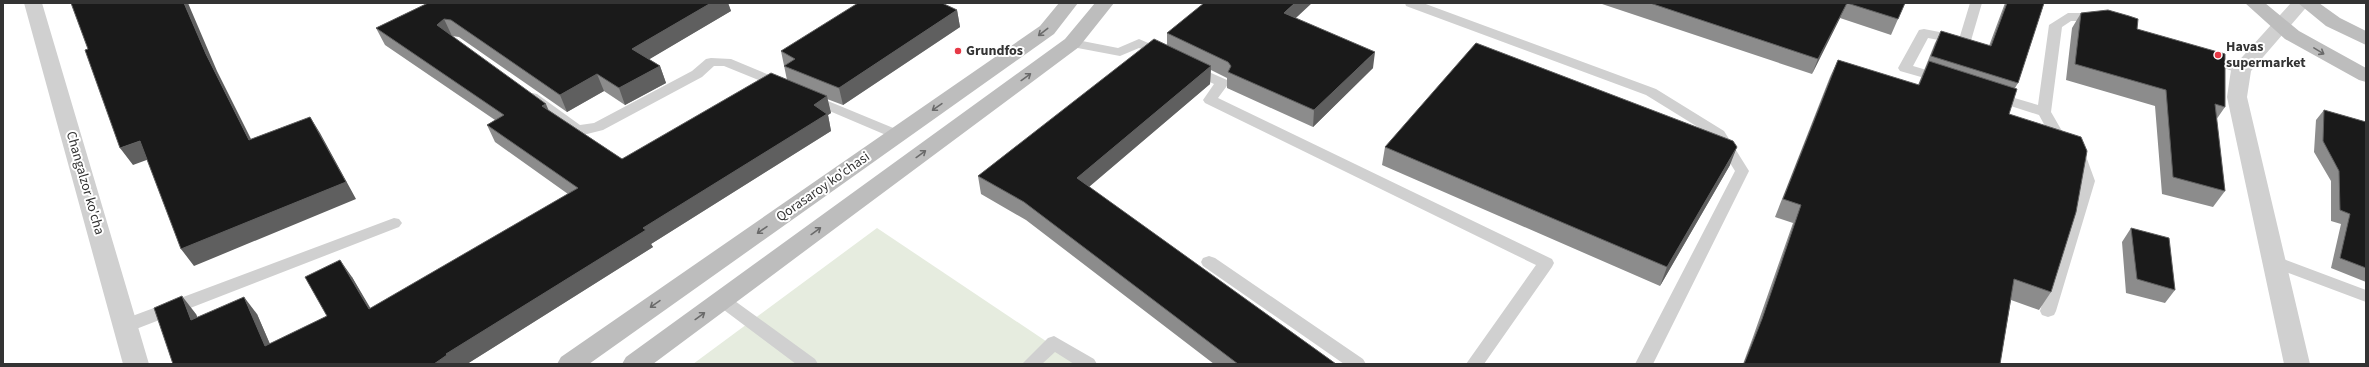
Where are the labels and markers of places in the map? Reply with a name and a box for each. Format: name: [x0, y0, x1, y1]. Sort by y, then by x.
place label: Havas supermarket: [2226, 37, 2306, 73]
place label: Grundfos: [966, 41, 1023, 61]
marker: Grundfos: [953, 46, 963, 56]
marker: Havas supermarket: [2213, 50, 2223, 60]

